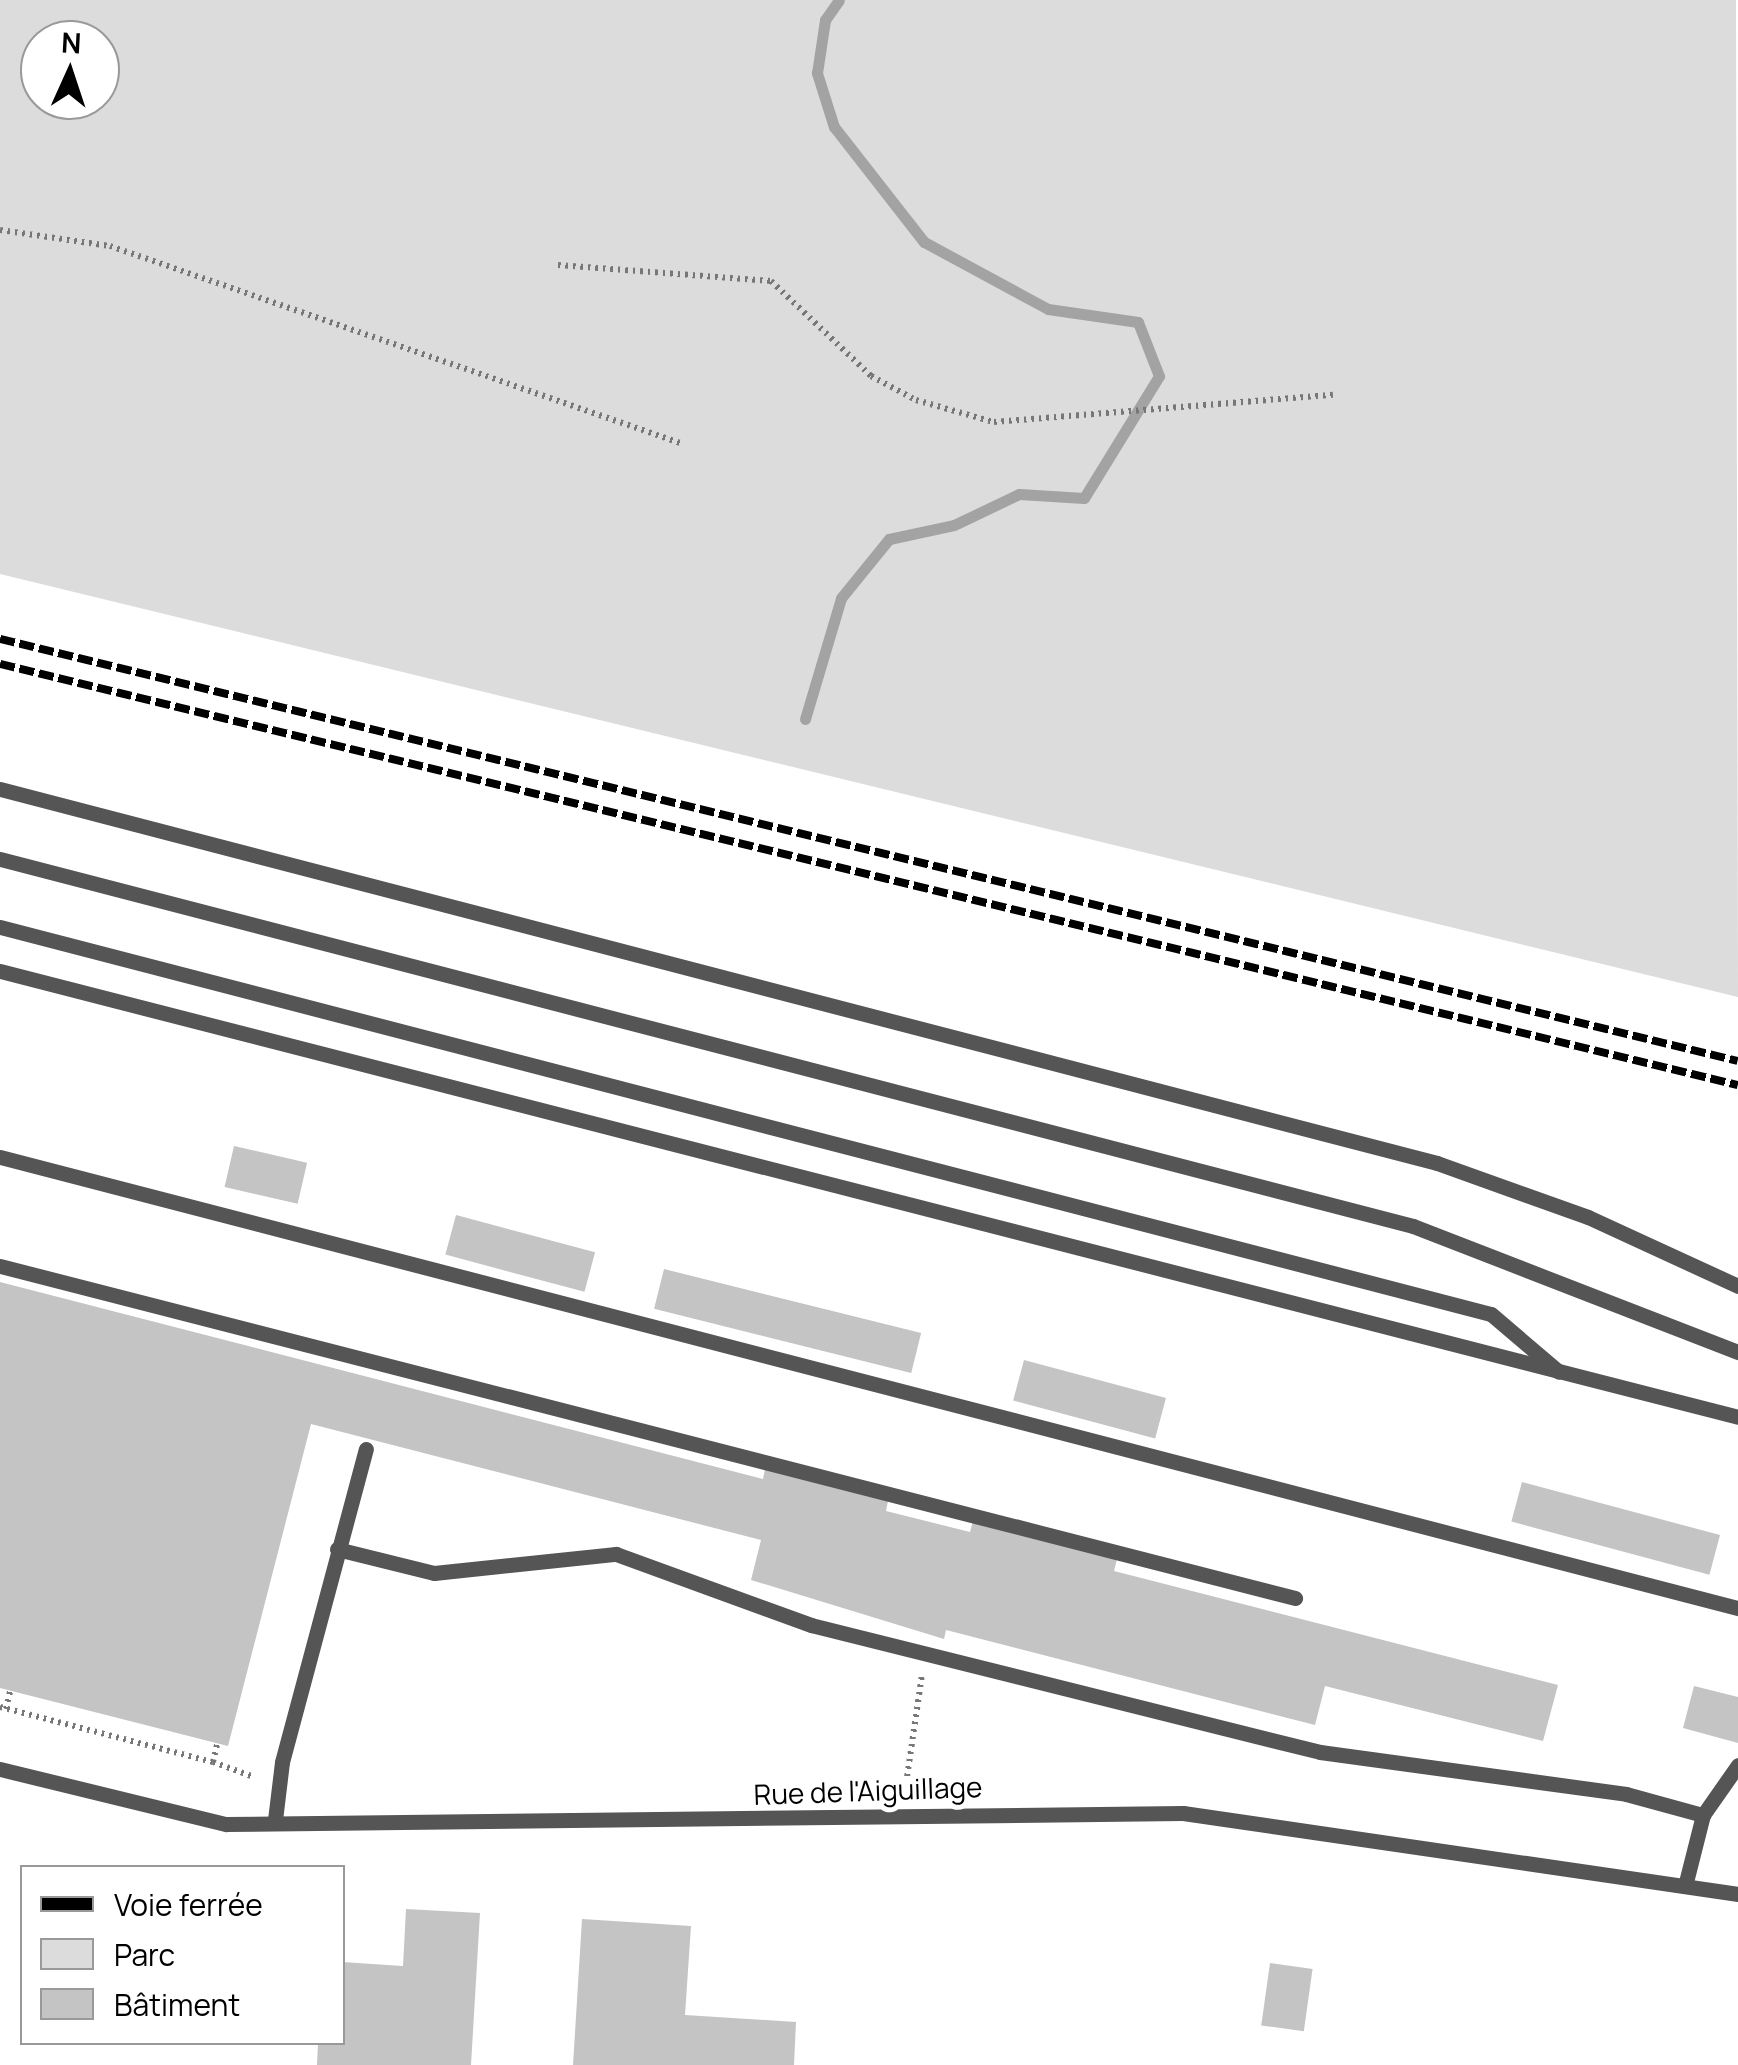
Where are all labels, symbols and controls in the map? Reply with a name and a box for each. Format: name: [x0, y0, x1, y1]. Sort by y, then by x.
north arrow: [20, 20, 120, 120]
text: N: [60, 23, 82, 62]
street label: Rue de l'Aiguillage: [753, 1769, 983, 1811]
legend: [20, 1865, 345, 2045]
text: Voie ferrée: [114, 1884, 263, 1925]
text: Parc: [114, 1934, 175, 1975]
text: Bâtiment: [114, 1984, 240, 2025]

